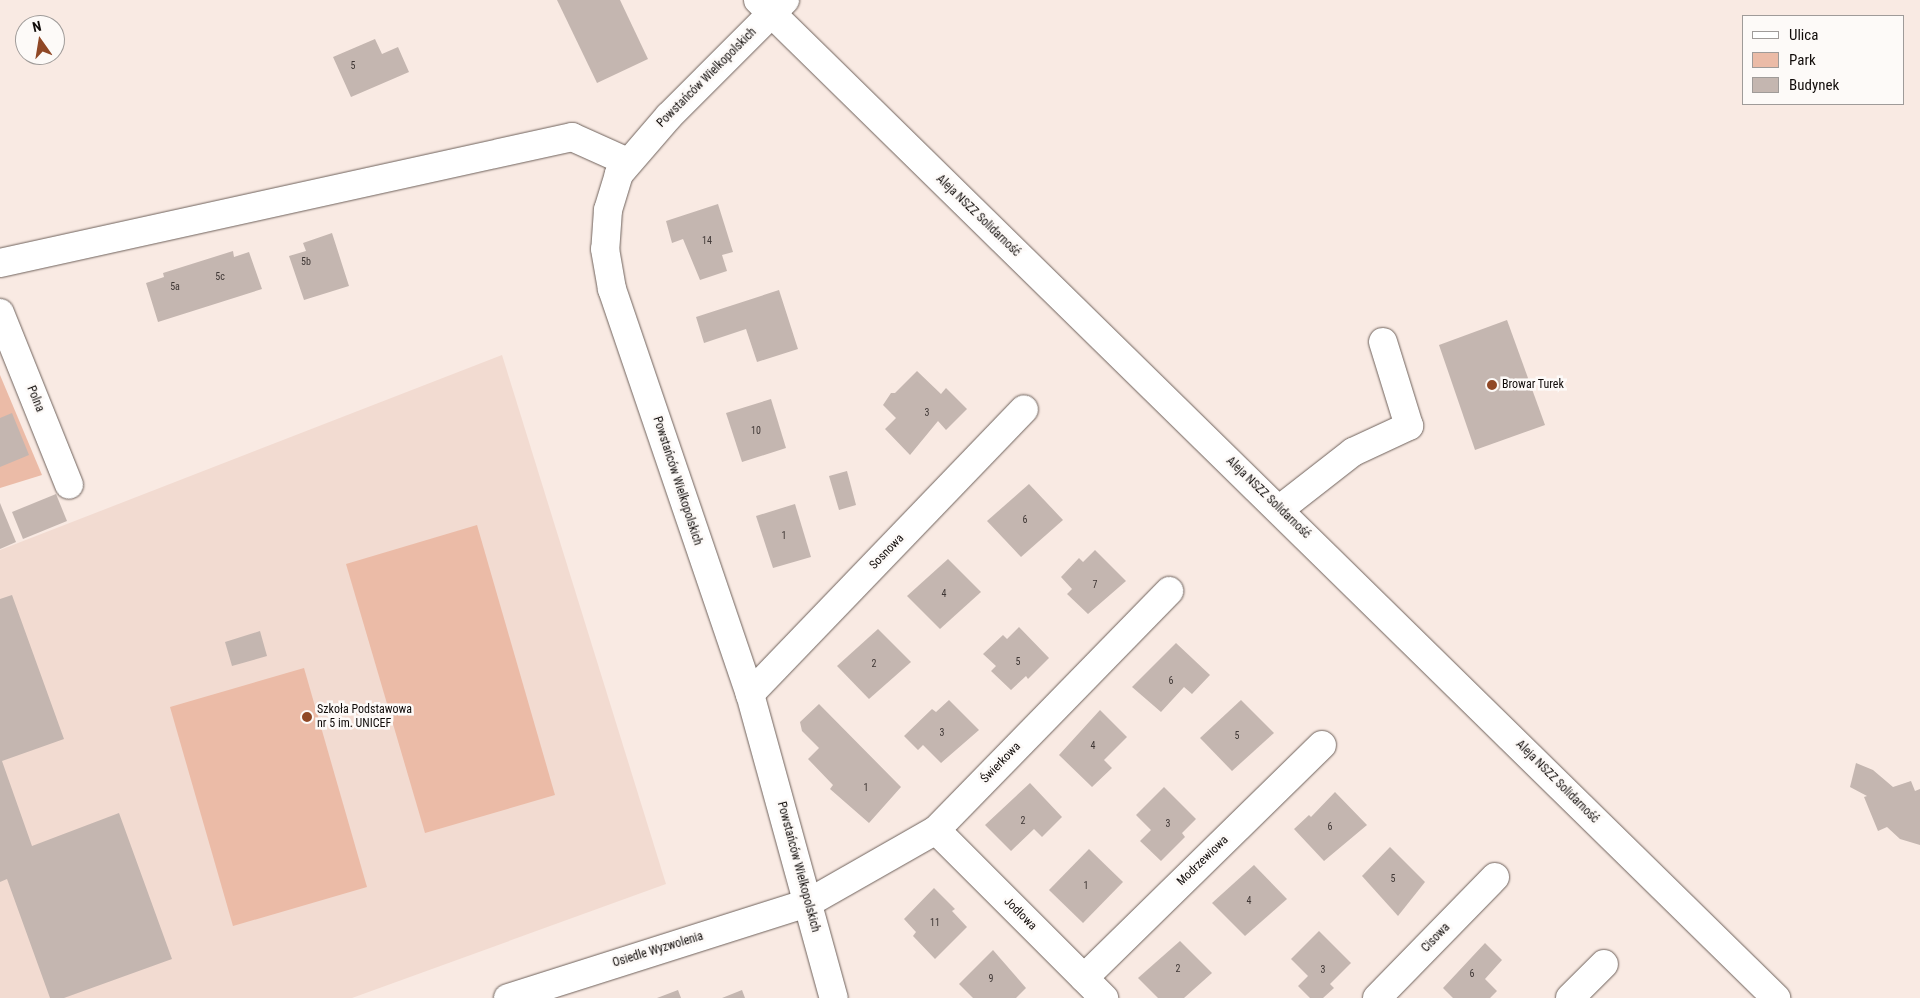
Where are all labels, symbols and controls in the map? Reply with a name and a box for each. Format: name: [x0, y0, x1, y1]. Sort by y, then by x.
north arrow: [15, 15, 65, 65]
legend: [1742, 15, 1905, 105]
text: N: [31, 18, 43, 35]
street label: Powstańców Wielkopolskich: [654, 25, 760, 131]
text: Ulica: [1789, 26, 1818, 44]
text: Park: [1789, 51, 1816, 69]
house number: 5: [351, 60, 355, 72]
text: Budynek: [1789, 76, 1839, 94]
street label: Aleja NSZZ Solidarność: [933, 172, 1023, 260]
house number: 14: [702, 235, 712, 247]
house number: 5b: [301, 256, 311, 268]
house number: 5c: [215, 271, 225, 283]
house number: 5a: [170, 281, 180, 293]
place label: Browar Turek: [1502, 378, 1564, 392]
marker: Browar Turek: [1486, 379, 1498, 391]
street label: Polna: [23, 384, 47, 414]
house number: 3: [925, 407, 929, 419]
street label: Powstańców Wielkopolskich: [649, 415, 705, 547]
house number: 10: [751, 425, 761, 437]
street label: Aleja NSZZ Solidarność: [1223, 454, 1313, 542]
house number: 6: [1023, 514, 1027, 526]
house number: 1: [782, 530, 786, 542]
street label: Sosnowa: [867, 531, 907, 573]
house number: 7: [1093, 579, 1097, 591]
house number: 4: [942, 588, 946, 600]
house number: 5: [1016, 656, 1020, 668]
house number: 2: [872, 658, 876, 670]
house number: 6: [1169, 675, 1173, 687]
place label: Szkoła Podstawowa nr 5 im. UNICEF: [317, 703, 412, 731]
marker: Szkoła Podstawowa nr 5 im. UNICEF: [301, 711, 313, 723]
house number: 3: [940, 727, 944, 739]
house number: 5: [1235, 730, 1239, 742]
street label: Aleja NSZZ Solidarność: [1513, 738, 1601, 826]
street label: Świerkowa: [978, 740, 1024, 786]
house number: 4: [1091, 740, 1095, 752]
house number: 1: [864, 782, 868, 794]
street label: Powstańców Wielkopolskich: [774, 800, 822, 934]
house number: 2: [1021, 815, 1025, 827]
house number: 3: [1166, 818, 1170, 830]
house number: 6: [1328, 821, 1332, 833]
street label: Modrzewiowa: [1174, 833, 1232, 889]
house number: 5: [1391, 873, 1395, 885]
house number: 1: [1084, 880, 1088, 892]
street label: Jodłowa: [1001, 895, 1039, 933]
house number: 4: [1247, 895, 1251, 907]
house number: 11: [930, 917, 940, 929]
street label: Cisowa: [1419, 921, 1453, 955]
street label: Osiedle Wyzwolenia: [611, 929, 705, 971]
house number: 2: [1176, 963, 1180, 975]
house number: 3: [1321, 964, 1325, 976]
house number: 6: [1470, 968, 1474, 980]
house number: 9: [989, 973, 993, 985]

